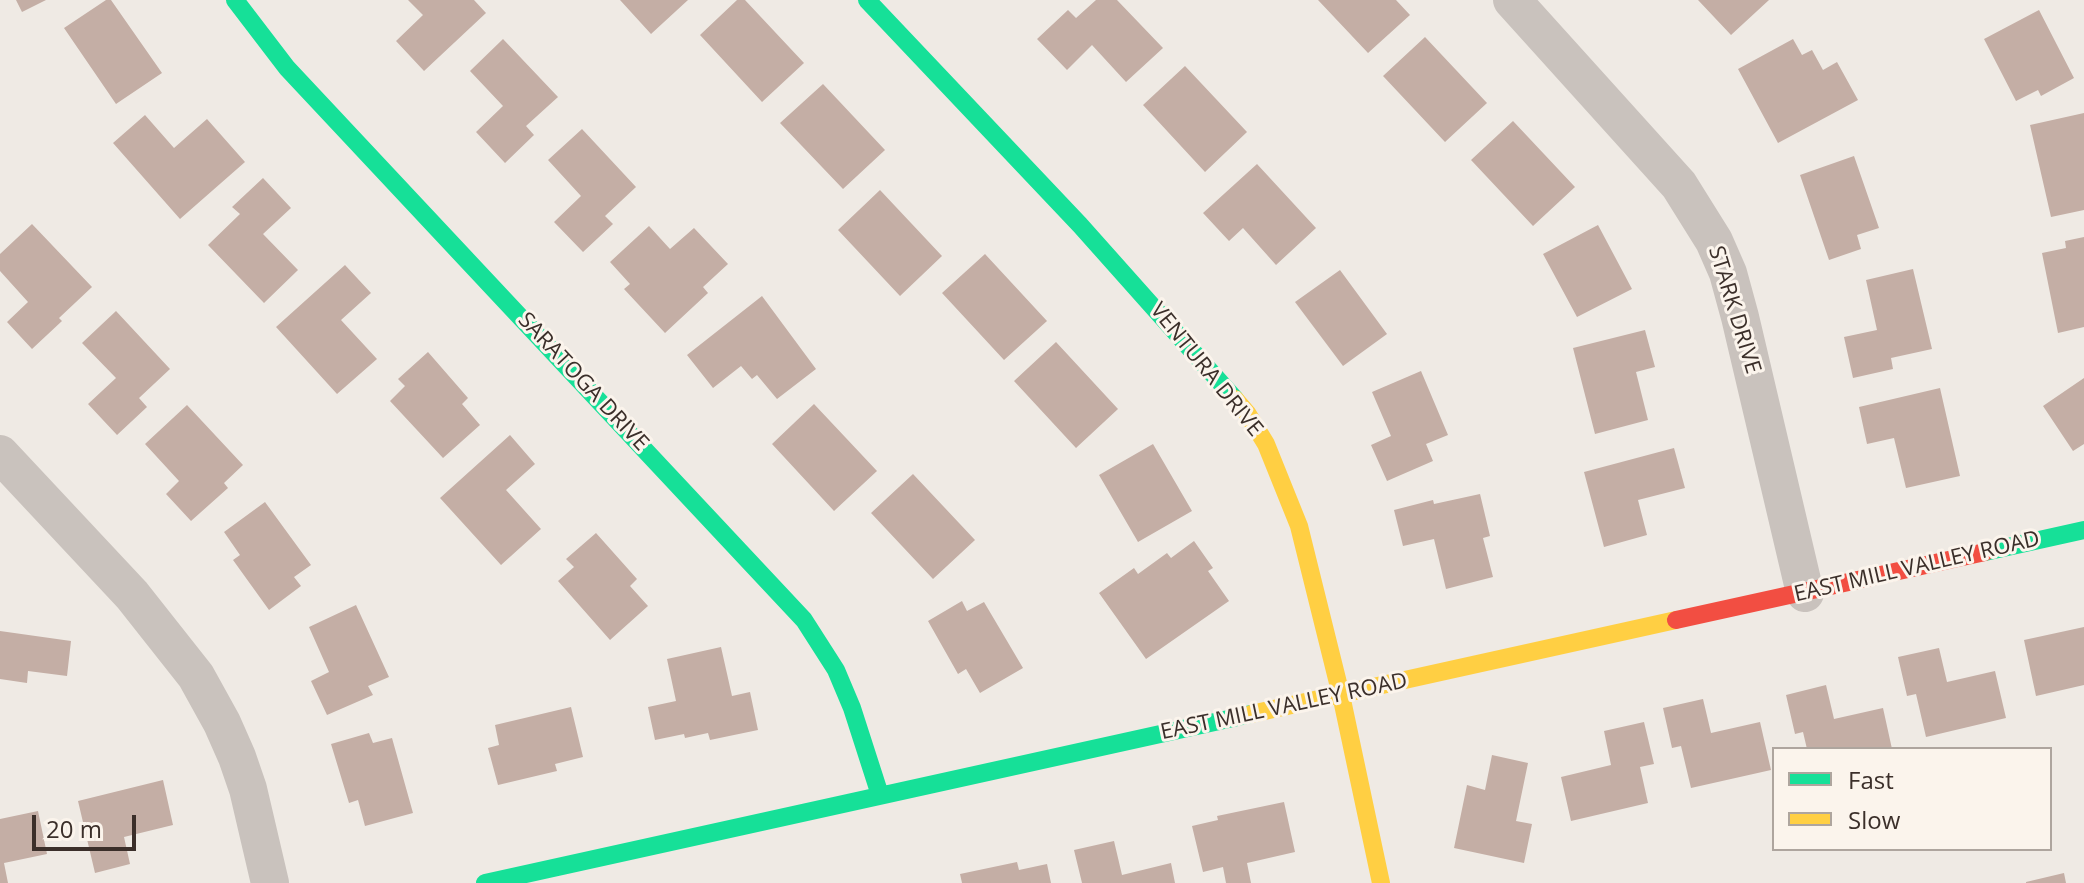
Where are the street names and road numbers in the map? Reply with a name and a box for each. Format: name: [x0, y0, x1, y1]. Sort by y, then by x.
street label: STARK DRIVE: [1702, 243, 1766, 377]
street label: VENTURA DRIVE: [1144, 298, 1268, 442]
street label: SARATOGA DRIVE: [512, 307, 654, 457]
street label: EAST MILL VALLEY ROAD: [1792, 526, 2042, 608]
street label: EAST MILL VALLEY ROAD: [1158, 668, 1410, 746]

